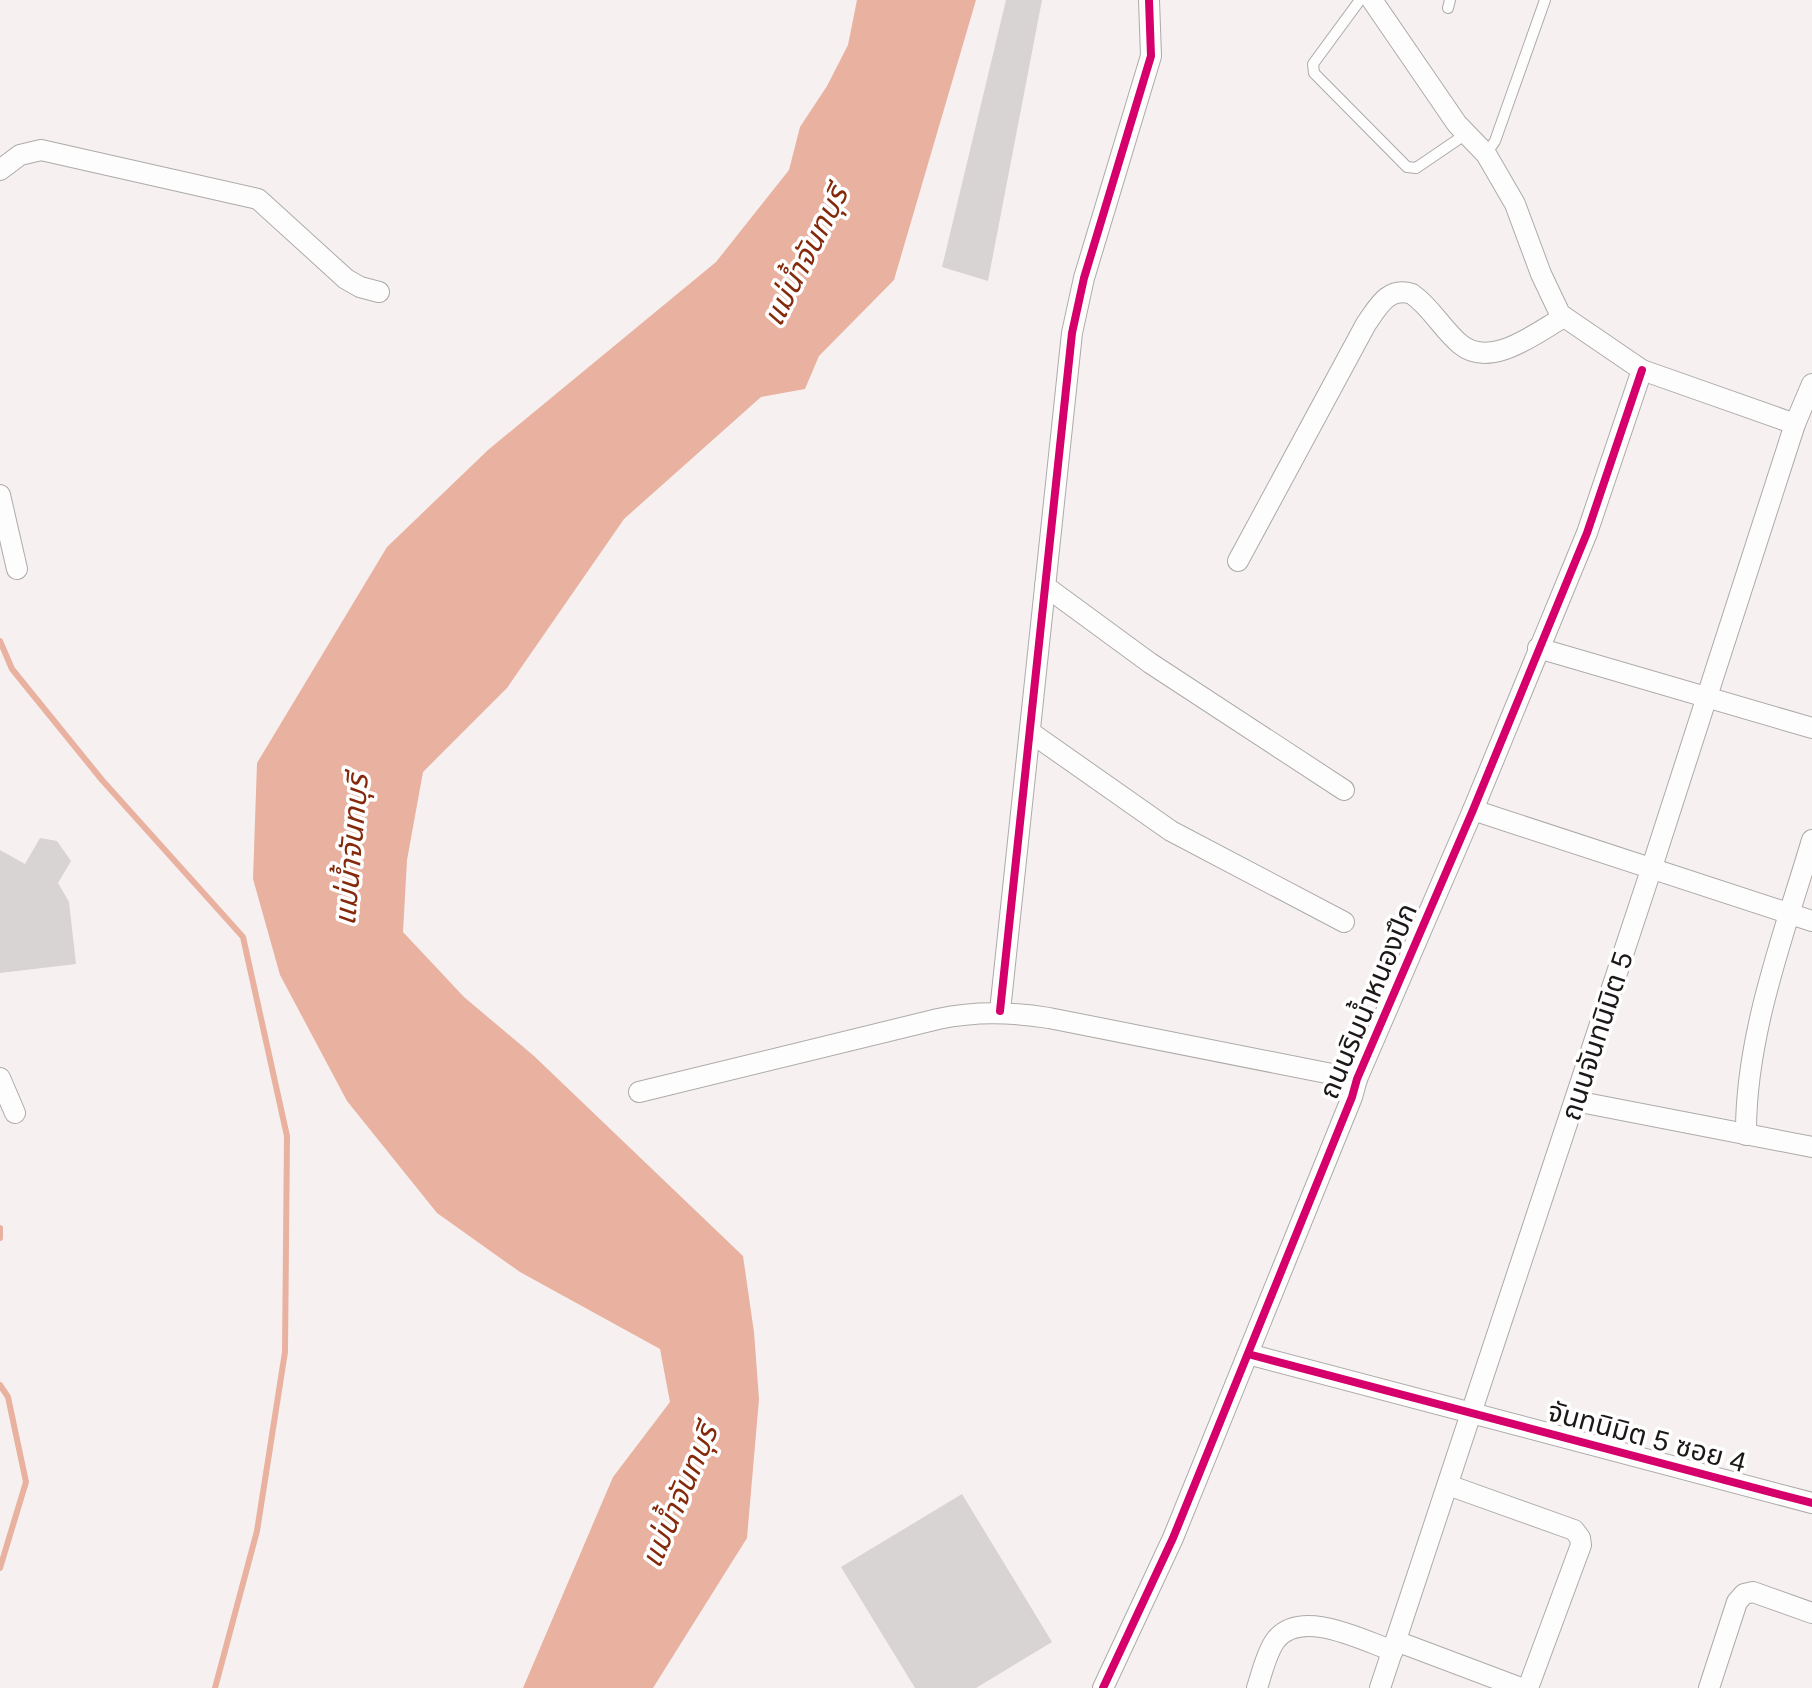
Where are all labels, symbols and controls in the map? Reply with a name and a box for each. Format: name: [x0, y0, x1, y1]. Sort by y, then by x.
water label: แม่น้ำจันทบุรี: [752, 174, 858, 332]
water label: แม่น้ำจันทบุรี: [324, 767, 377, 927]
street label: ถนนริมน้ำหนองปึก: [1309, 897, 1423, 1103]
street label: ถนนจันทนิมิต 5: [1555, 948, 1639, 1124]
street label: จันทนิมิต 5 ซอย 4: [1544, 1396, 1750, 1478]
water label: แม่น้ำจันทบุรี: [631, 1413, 728, 1573]

